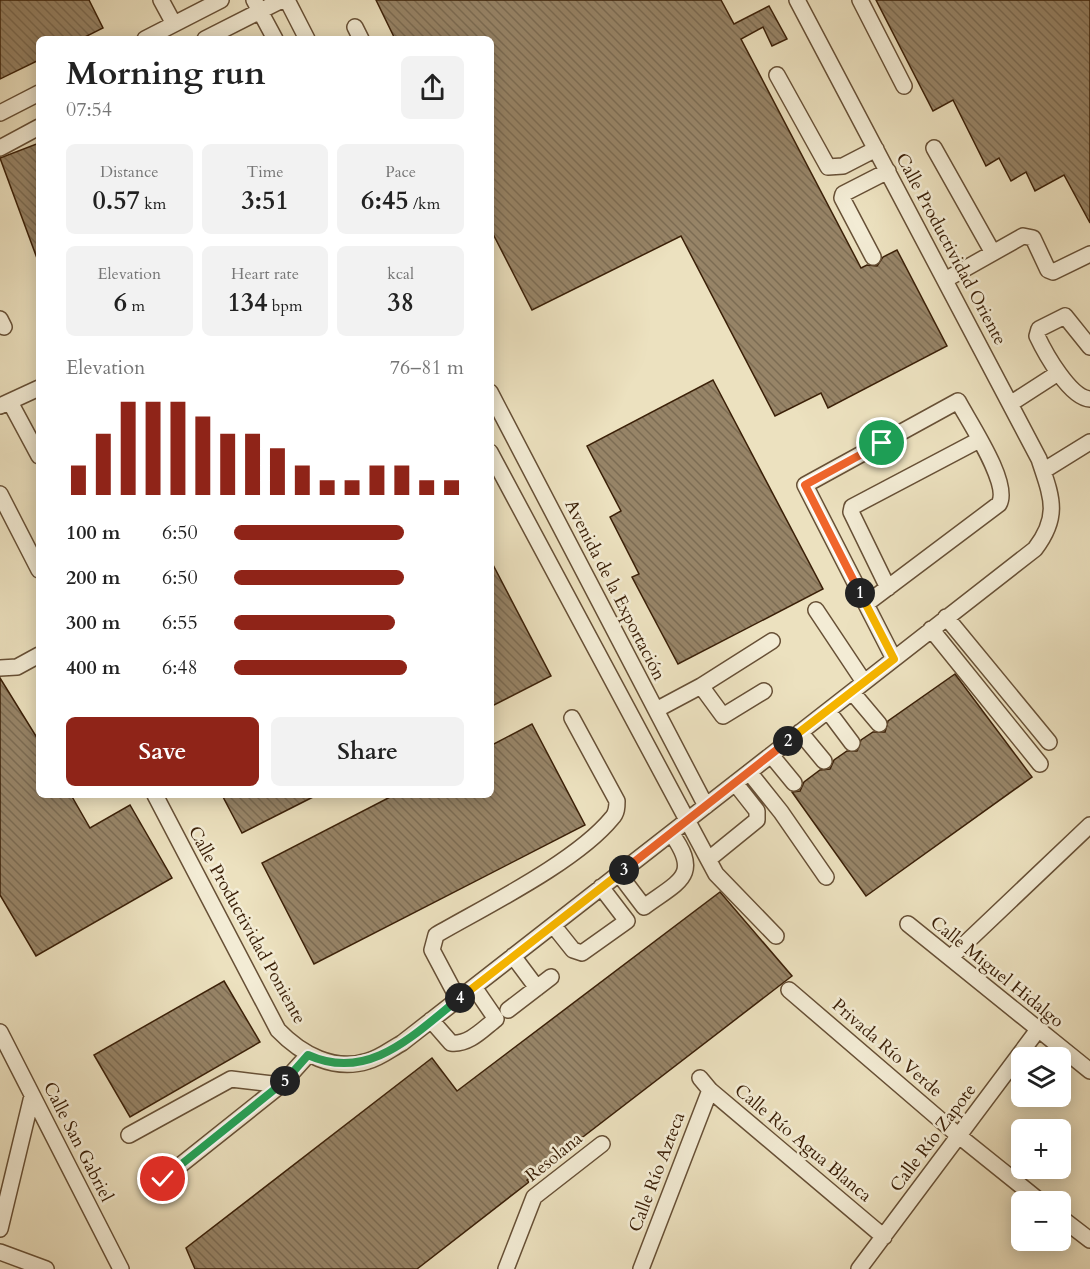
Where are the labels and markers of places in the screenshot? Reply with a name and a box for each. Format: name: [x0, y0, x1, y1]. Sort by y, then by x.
pin: [856, 417, 907, 468]
pin: 1: [845, 578, 875, 608]
pin: 2: [773, 726, 803, 756]
pin: 3: [609, 855, 639, 885]
pin: 4: [445, 983, 475, 1013]
pin: 5: [270, 1066, 300, 1096]
pin: [137, 1153, 188, 1204]

